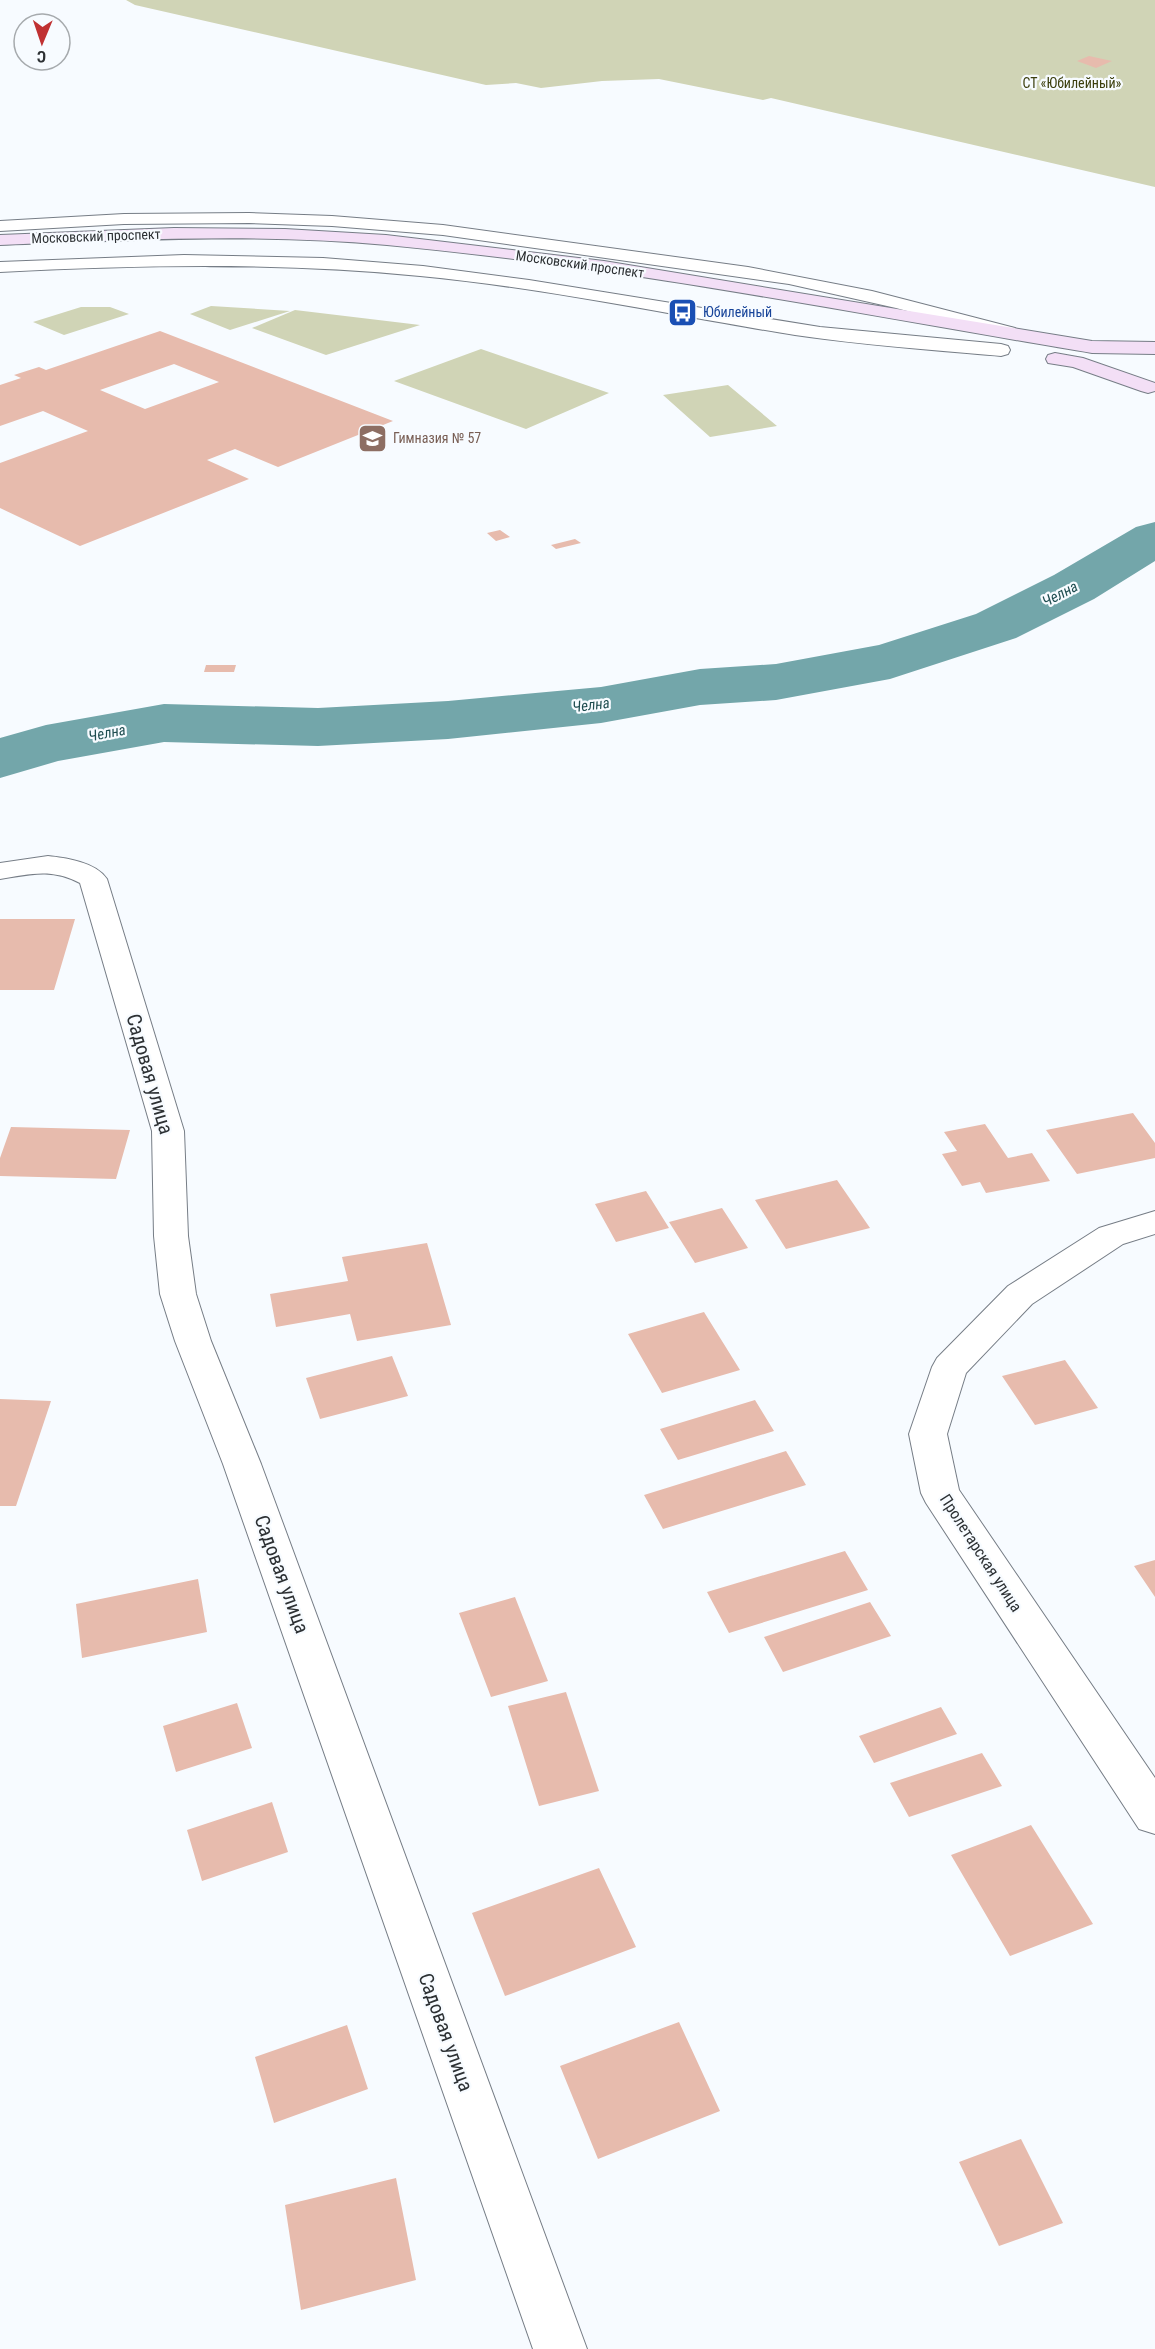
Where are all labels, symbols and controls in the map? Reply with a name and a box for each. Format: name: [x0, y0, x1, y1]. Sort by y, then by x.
north arrow: [12, 12, 72, 72]
text: С: [37, 47, 46, 66]
park label: СТ «Юбилейный»: [1023, 75, 1122, 91]
street label: Московский проспект: [31, 226, 161, 246]
street label: Московский проспект: [515, 247, 645, 281]
bus stop icon: Юбилейный: [666, 296, 698, 328]
place label: Юбилейный: [703, 304, 772, 320]
school or university icon: Гимназия № 57: [356, 422, 388, 454]
place label: Гимназия № 57: [393, 430, 481, 446]
water label: Челна: [1039, 577, 1081, 611]
water label: Челна: [571, 694, 611, 716]
water label: Челна: [87, 721, 127, 745]
street label: Садовая улица: [121, 1011, 179, 1137]
street label: Пролетарская улица: [936, 1491, 1026, 1615]
street label: Садовая улица: [250, 1512, 314, 1636]
street label: Садовая улица: [414, 1970, 478, 2094]

